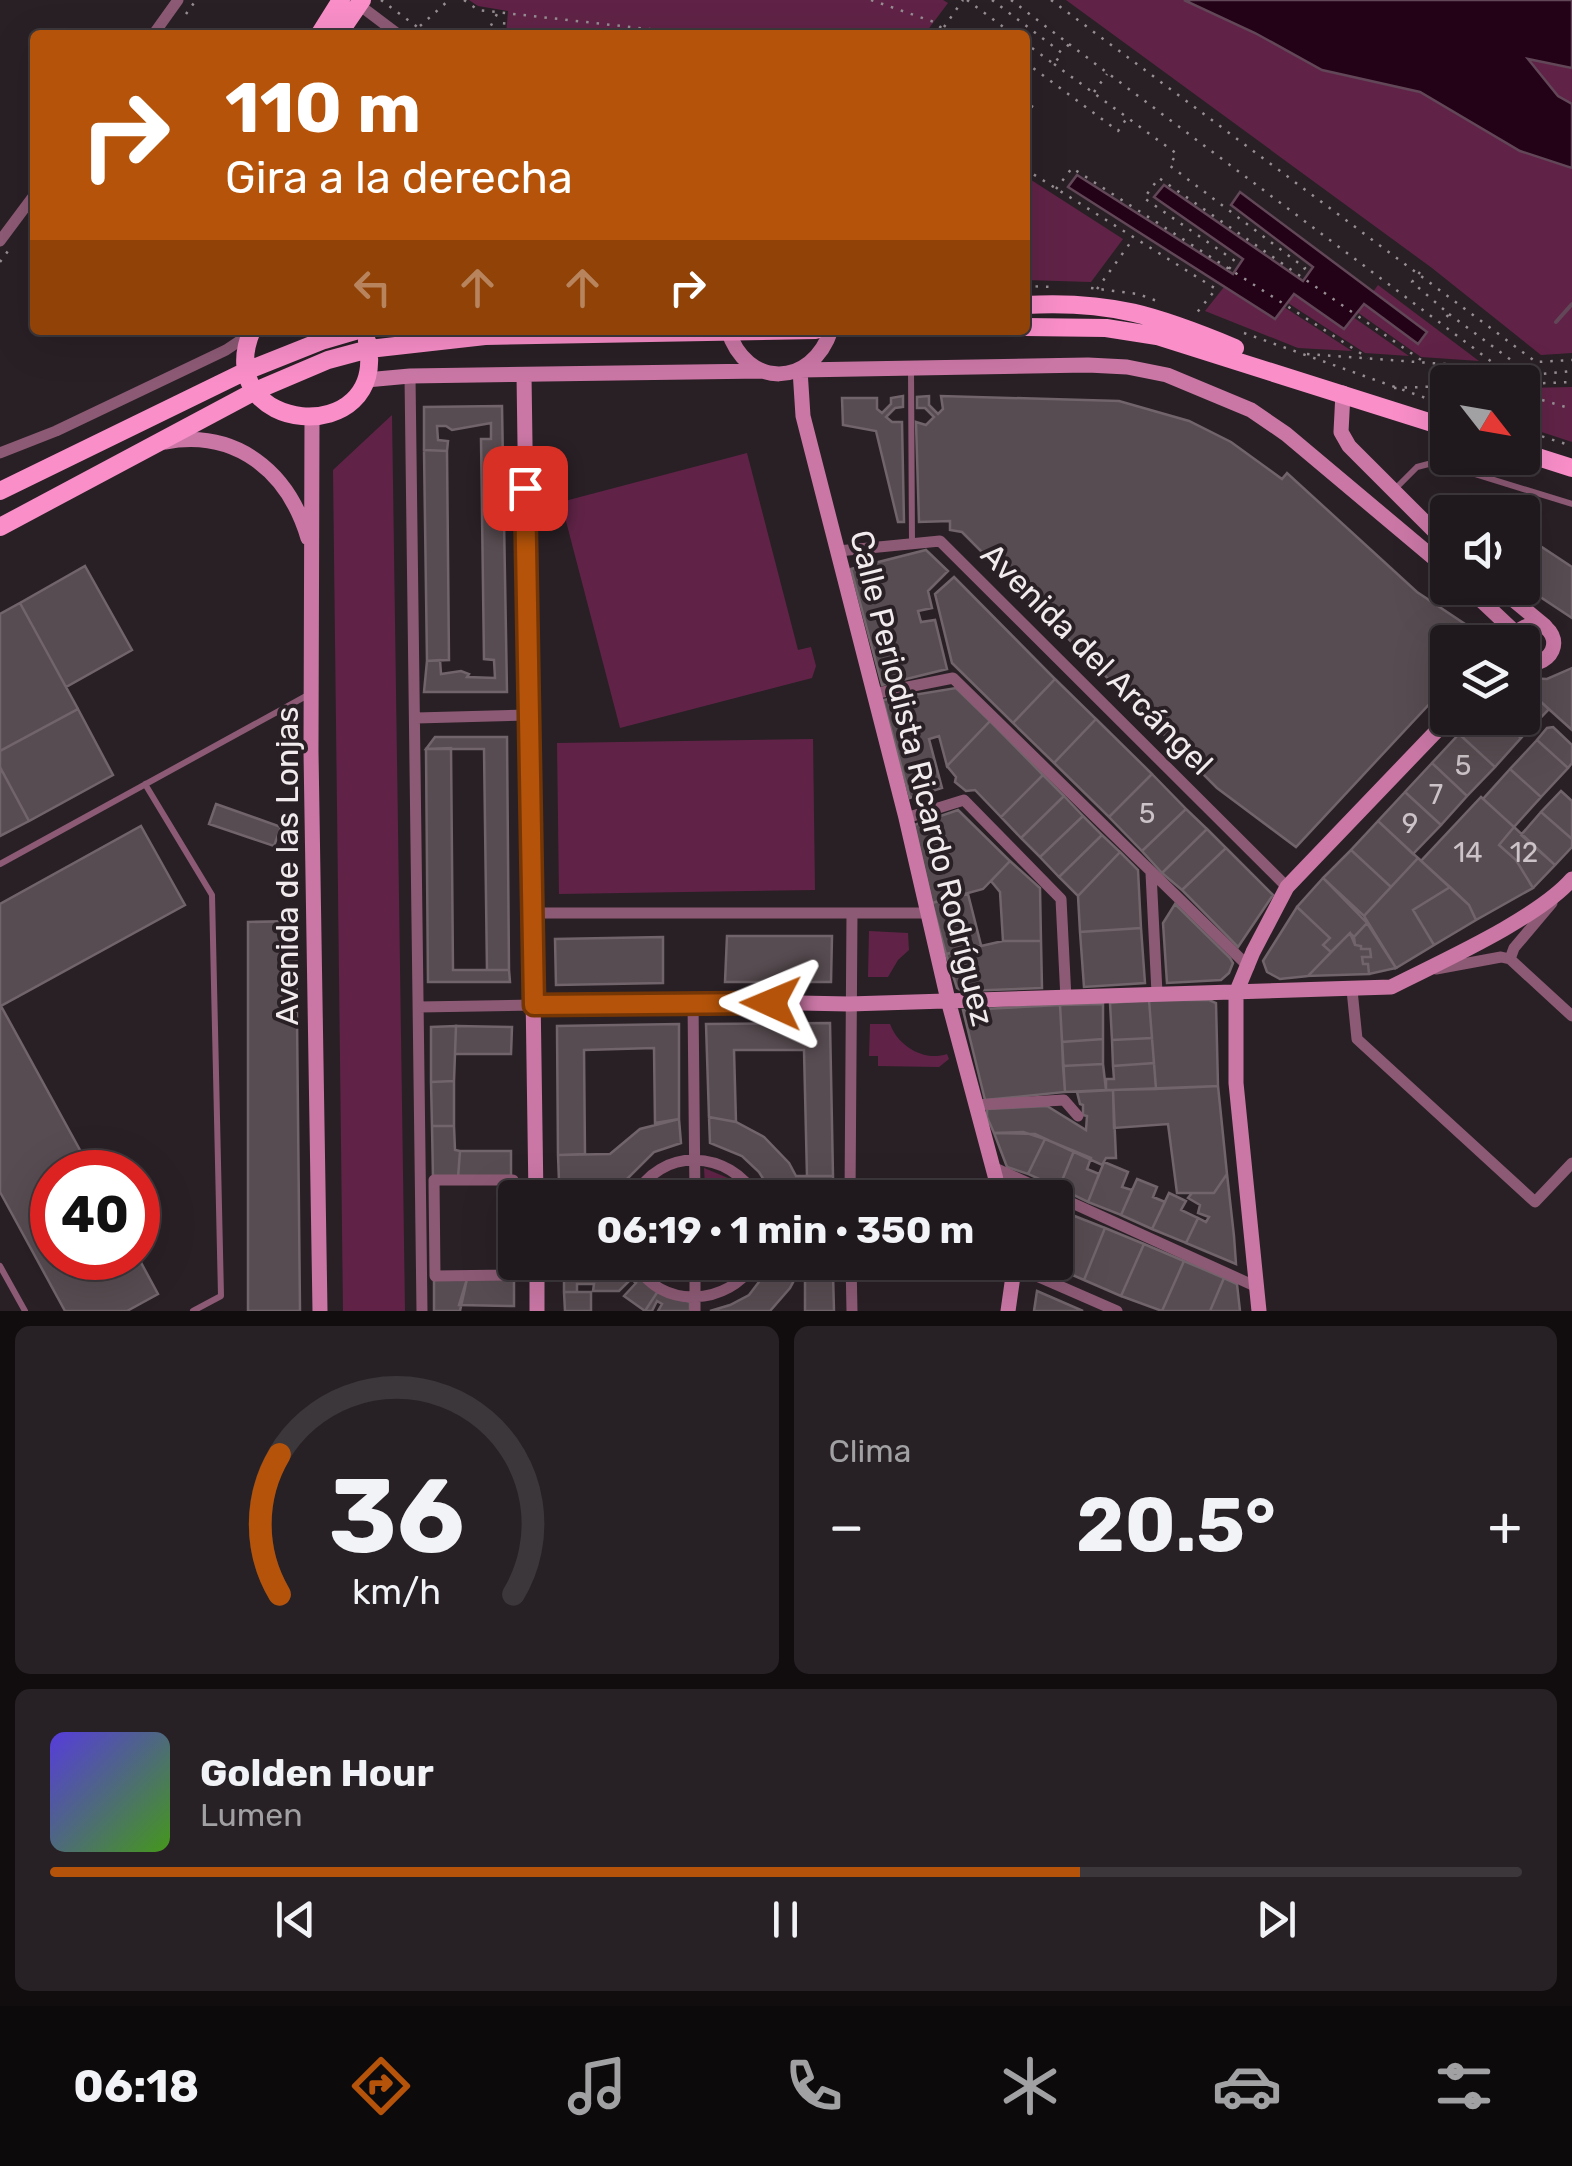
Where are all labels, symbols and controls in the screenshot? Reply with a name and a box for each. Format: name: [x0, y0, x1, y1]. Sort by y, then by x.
text: 110 m: [225, 67, 421, 150]
icon: right: [60, 70, 190, 200]
text: Gira a la derecha: [225, 151, 573, 204]
icon: left: [345, 260, 400, 315]
icon: ahead: [450, 260, 505, 315]
icon: ahead: [555, 260, 610, 315]
icon: right: [660, 260, 715, 315]
north arrow: [1430, 365, 1540, 475]
map controls: [1430, 365, 1540, 735]
pin: [483, 446, 568, 531]
icon: arrive: [498, 461, 553, 516]
button: sound: [1430, 495, 1540, 605]
street label: Calle Periodista Ricardo Rodríguez: [842, 526, 1002, 1030]
street label: Avenida del Arcángel: [973, 535, 1221, 783]
button: layers: [1430, 625, 1540, 735]
street label: Avenida de las Lonjas: [268, 706, 306, 1026]
house number: 5: [1455, 749, 1471, 782]
house number: 7: [1429, 778, 1443, 811]
house number: 5: [1139, 797, 1155, 830]
house number: 9: [1402, 807, 1418, 840]
house number: 14: [1453, 836, 1483, 869]
house number: 12: [1510, 836, 1538, 869]
position arrow: [719, 951, 823, 1055]
speed limit sign: 40: [30, 1150, 160, 1280]
text: 06:19 · 1 min · 350 m: [597, 1207, 974, 1253]
text: Clima: [829, 1432, 911, 1470]
text: 36: [329, 1455, 465, 1578]
text: 20.5°: [1076, 1481, 1276, 1570]
text: −: [829, 1494, 864, 1559]
text: +: [1488, 1494, 1522, 1559]
text: km/h: [352, 1571, 441, 1613]
text: Golden Hour: [200, 1750, 434, 1796]
text: Lumen: [200, 1796, 303, 1834]
icon: previous: [268, 1892, 323, 1947]
icon: pause: [758, 1892, 813, 1947]
icon: next: [1249, 1892, 1304, 1947]
icon: directions: [346, 2051, 416, 2121]
icon: music: [562, 2051, 632, 2121]
icon: phone: [779, 2051, 849, 2121]
icon: climate: [995, 2051, 1065, 2121]
icon: car: [1212, 2051, 1282, 2121]
icon: filters: [1429, 2051, 1499, 2121]
text: 06:18: [73, 2060, 199, 2113]

